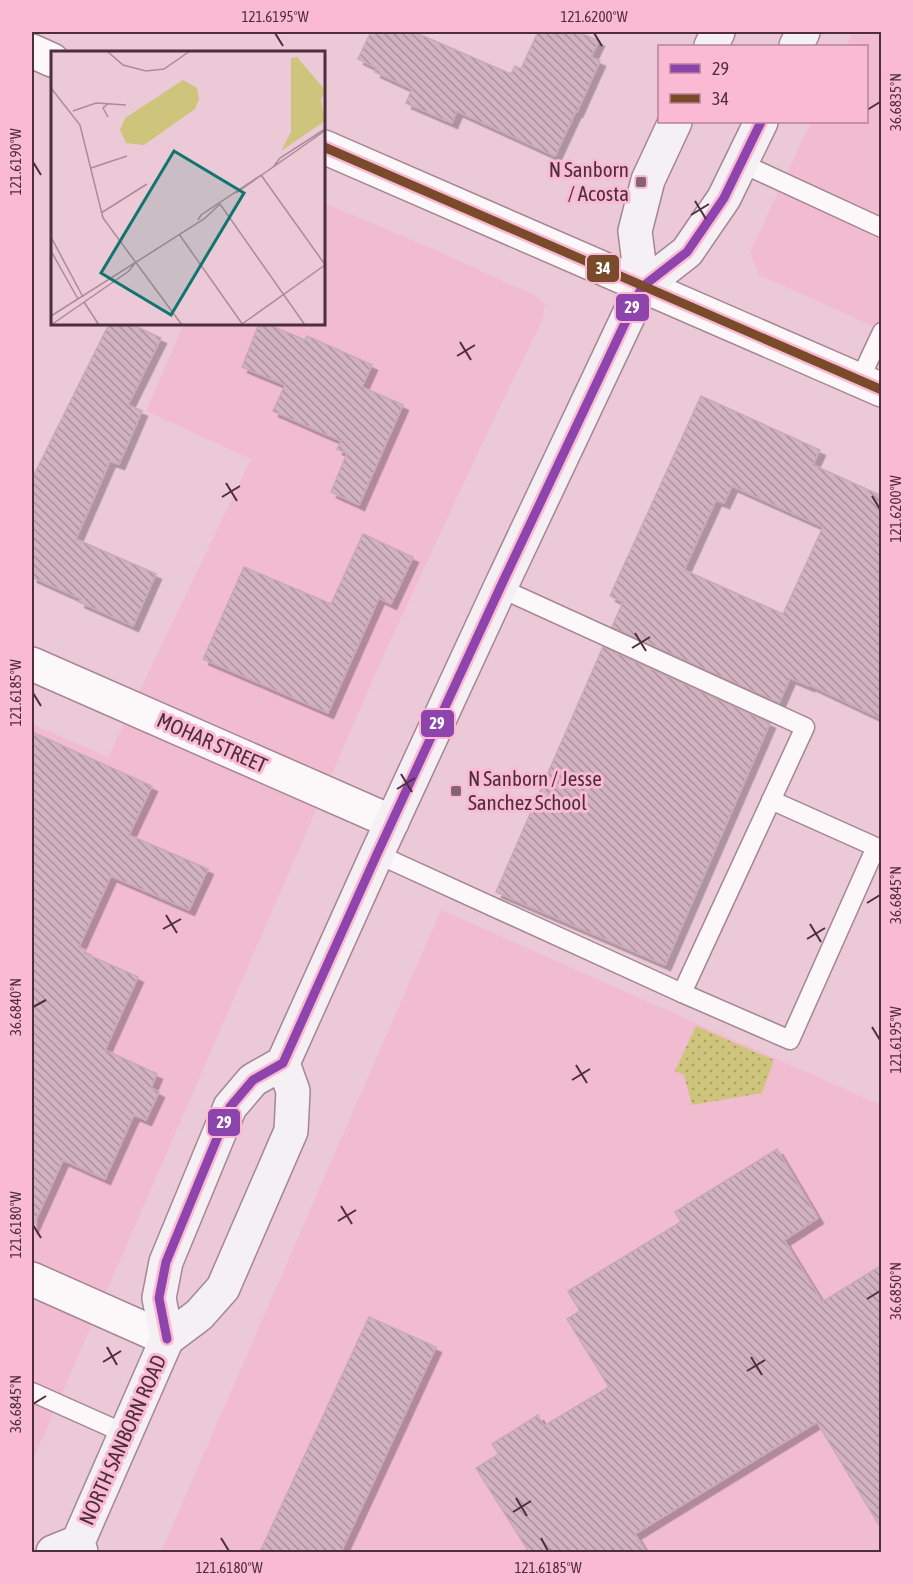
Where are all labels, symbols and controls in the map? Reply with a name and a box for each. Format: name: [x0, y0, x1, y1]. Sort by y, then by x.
text: 121.6195°W: [241, 8, 309, 25]
text: 121.6200°W: [560, 8, 628, 25]
legend: [658, 45, 868, 123]
inset map: [51, 51, 326, 326]
text: 29: [712, 58, 729, 79]
text: 36.6835°N: [887, 73, 904, 131]
text: 34: [712, 88, 729, 109]
text: 121.6190°W: [7, 128, 24, 196]
place label: N Sanborn / Acosta: [549, 157, 629, 205]
marker: N Sanborn / Acosta: [634, 175, 648, 189]
line badge: 34: [586, 254, 620, 283]
text: 34: [595, 259, 611, 277]
line badge: 29: [615, 293, 650, 322]
text: 29: [624, 298, 640, 316]
text: 121.6200°W: [887, 475, 904, 543]
text: 121.6185°W: [7, 659, 24, 727]
street label: MOHAR STREET: [154, 707, 271, 777]
line badge: 29: [420, 709, 455, 738]
text: 29: [429, 714, 445, 732]
place label: N Sanborn / Jesse Sanchez School: [468, 766, 602, 814]
marker: N Sanborn / Jesse Sanchez School: [449, 784, 463, 798]
text: 36.6845°N: [887, 866, 904, 924]
text: 36.6840°N: [7, 978, 24, 1036]
text: 121.6195°W: [887, 1006, 904, 1074]
line badge: 29: [207, 1108, 241, 1137]
text: 29: [216, 1113, 232, 1131]
text: 121.6180°W: [7, 1191, 24, 1259]
text: 36.6850°N: [887, 1262, 904, 1320]
street label: NORTH SANBORN ROAD: [74, 1351, 170, 1528]
text: 36.6845°N: [7, 1375, 24, 1433]
text: 121.6180°W: [195, 1559, 263, 1576]
text: 121.6185°W: [514, 1559, 582, 1576]

